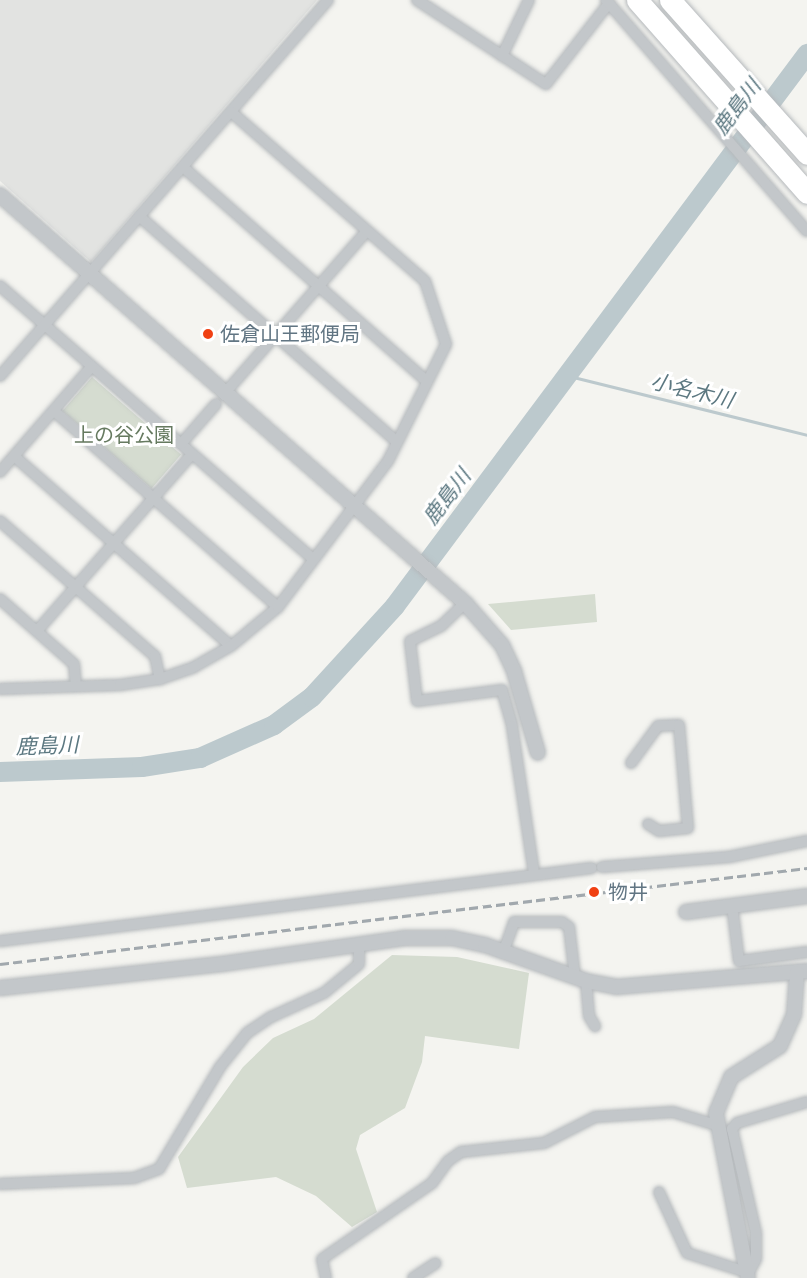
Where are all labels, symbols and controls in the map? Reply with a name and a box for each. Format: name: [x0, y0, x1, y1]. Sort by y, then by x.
water label: 鹿島川: [708, 74, 766, 140]
place label: 佐倉山王郵便局: [220, 322, 360, 346]
marker: 佐倉山王郵便局: [201, 327, 215, 341]
water label: 小名木川: [648, 369, 736, 413]
park label: 上の谷公園: [74, 423, 174, 447]
water label: 鹿島川: [418, 464, 476, 530]
water label: 鹿島川: [15, 732, 79, 760]
place label: 物井: [608, 880, 648, 904]
marker: 物井: [585, 883, 603, 901]

